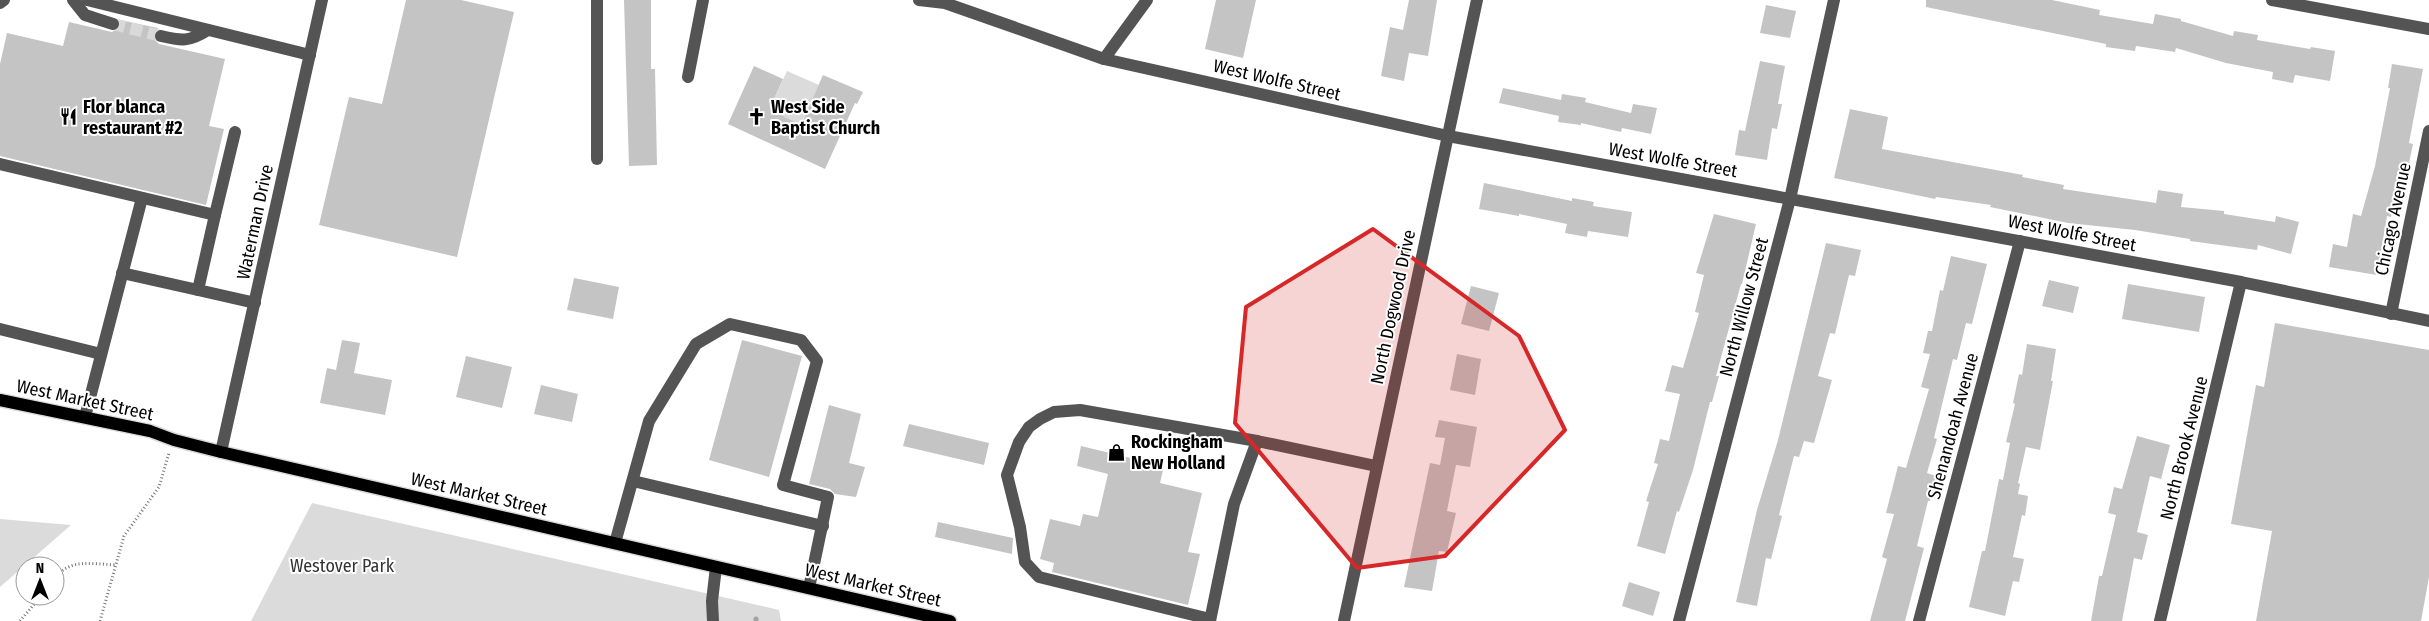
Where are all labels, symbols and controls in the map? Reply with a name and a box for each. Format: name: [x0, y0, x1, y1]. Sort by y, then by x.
street label: West Wolfe Street: [1211, 55, 1343, 105]
place label: Flor blanca restaurant #2: [83, 96, 183, 139]
place label: West Side Baptist Church: [771, 96, 880, 139]
restaurant icon: Flor blanca restaurant #2: [59, 107, 79, 127]
church icon: West Side Baptist Church: [747, 107, 767, 127]
street label: West Wolfe Street: [1607, 138, 1739, 182]
street label: Chicago Avenue: [2370, 160, 2416, 278]
street label: Waterman Drive: [232, 162, 278, 282]
street label: West Wolfe Street: [2006, 210, 2138, 256]
street label: North Dogwood Drive: [1366, 228, 1420, 386]
street label: North Willow Street: [1715, 235, 1773, 379]
street label: Shenandoah Avenue: [1923, 350, 1983, 502]
street label: North Brook Avenue: [2155, 374, 2213, 522]
street label: West Market Street: [15, 375, 156, 425]
place label: Rockingham New Holland: [1131, 431, 1225, 474]
shop icon: Rockingham New Holland: [1107, 442, 1127, 462]
street label: West Market Street: [409, 468, 549, 520]
park label: Westover Park: [290, 555, 395, 577]
north arrow: [15, 556, 65, 606]
street label: West Market Street: [803, 559, 943, 611]
text: N: [36, 560, 44, 577]

